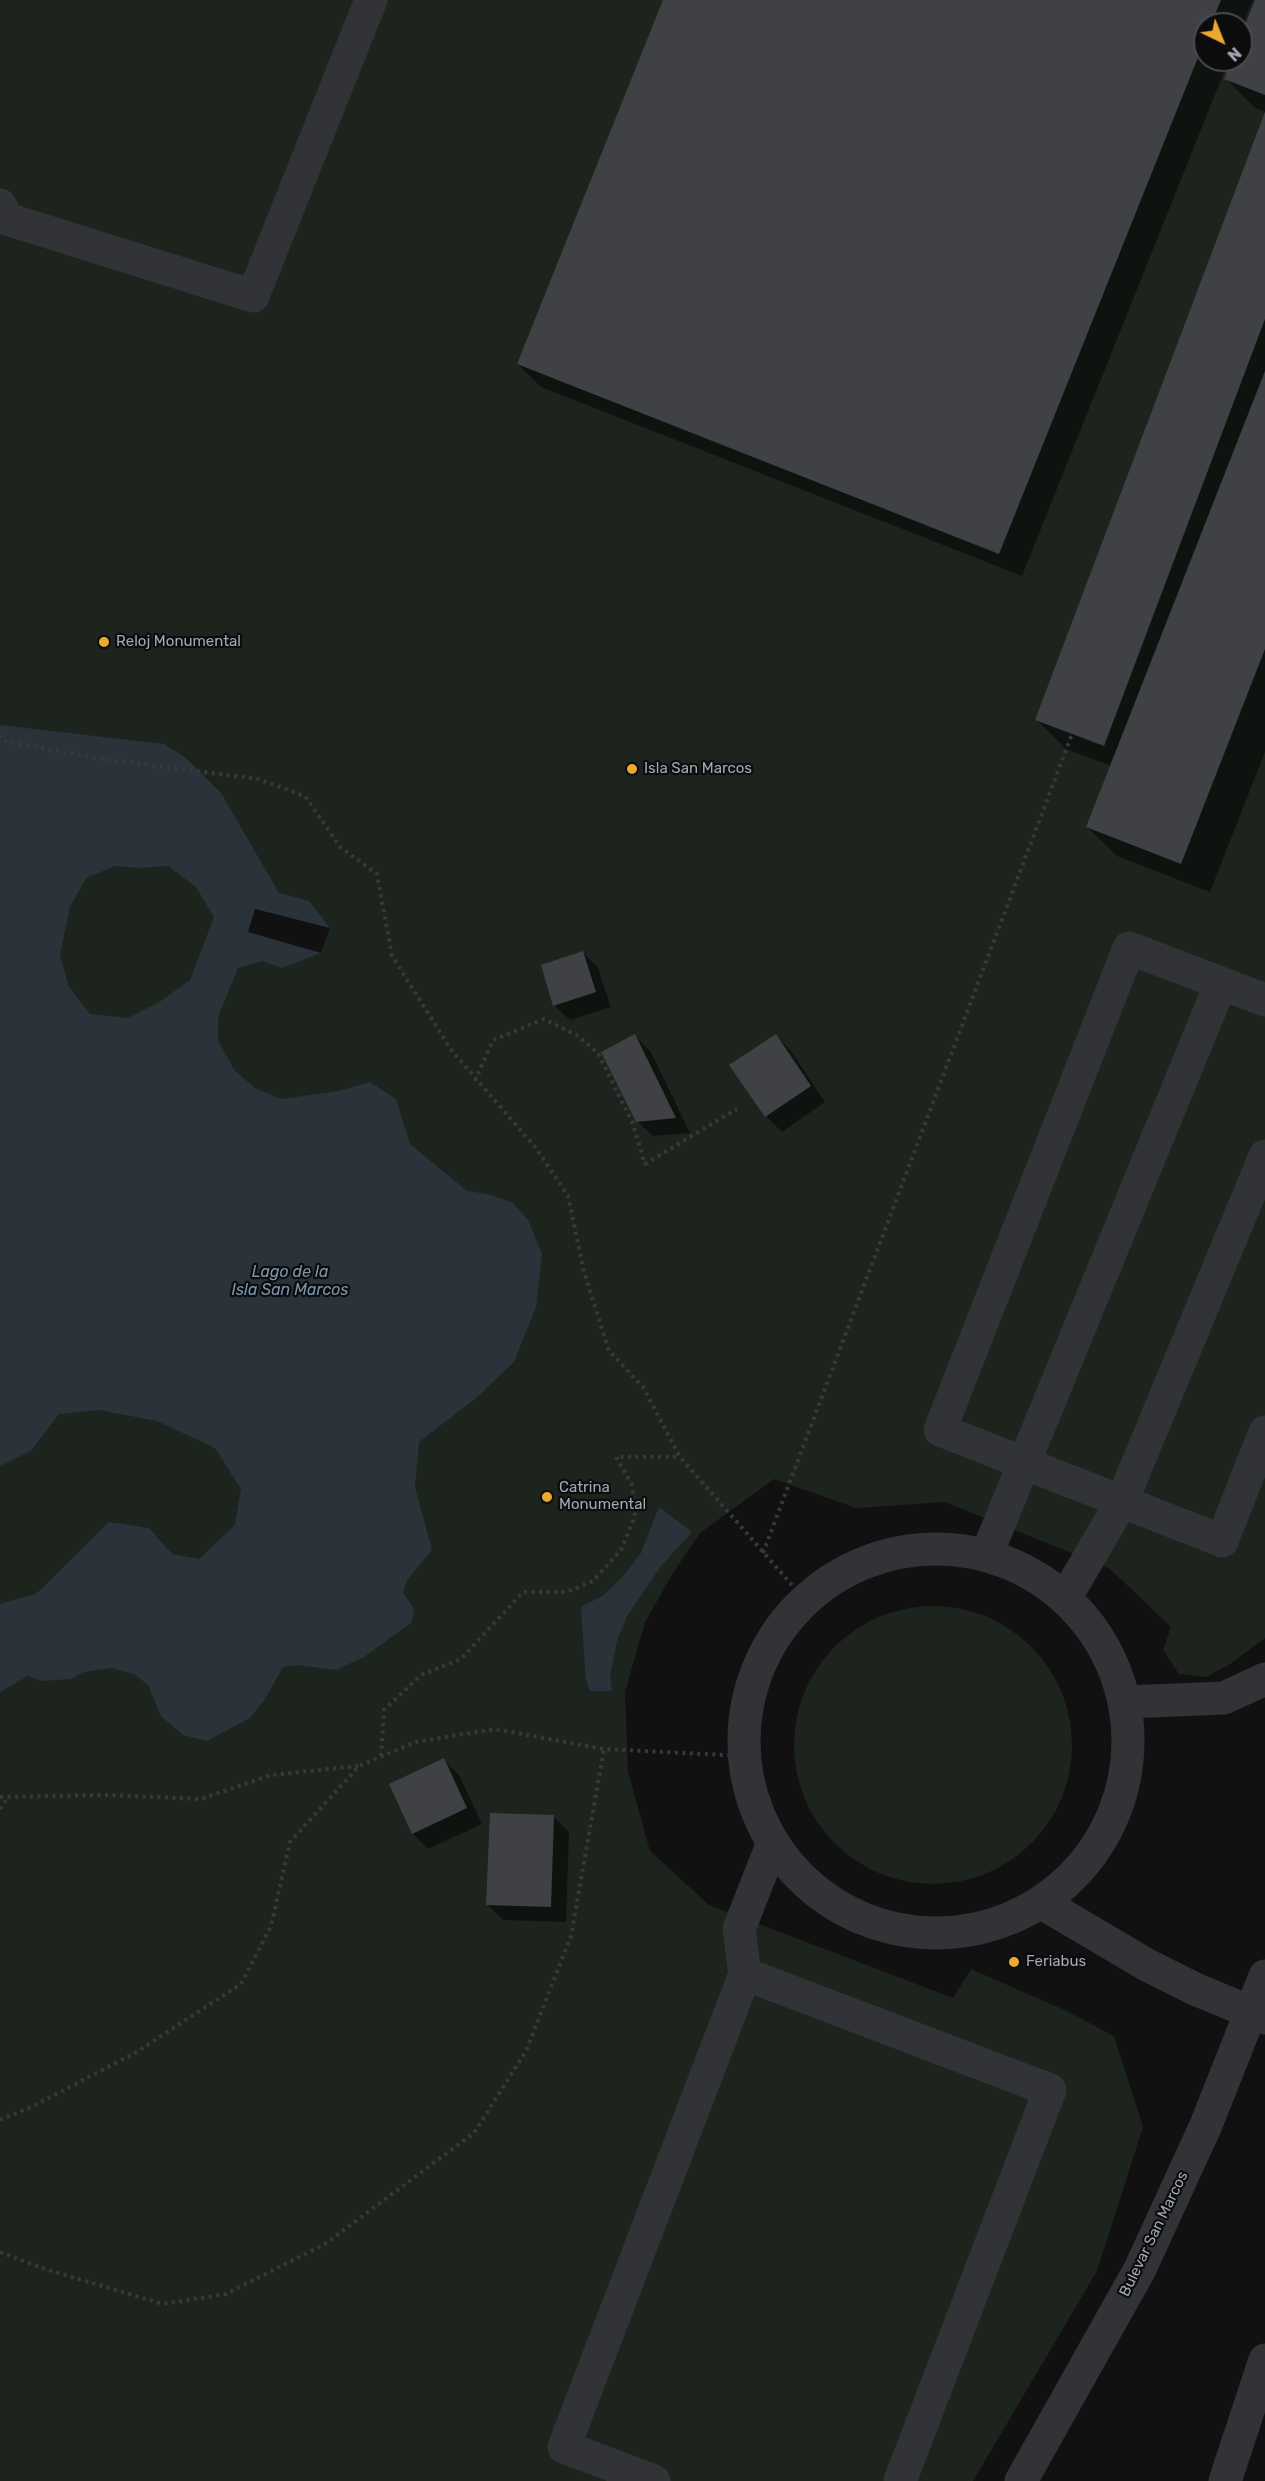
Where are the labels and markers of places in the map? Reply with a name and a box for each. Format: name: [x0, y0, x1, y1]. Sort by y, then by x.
place label: Reloj Monumental: [116, 633, 241, 651]
marker: Reloj Monumental: [97, 635, 111, 649]
place label: Isla San Marcos: [644, 760, 752, 778]
marker: Isla San Marcos: [625, 762, 639, 776]
place label: Catrina Monumental: [559, 1479, 646, 1514]
marker: Catrina Monumental: [540, 1490, 554, 1504]
place label: Feriabus: [1026, 1953, 1086, 1971]
marker: Feriabus: [1007, 1955, 1021, 1969]

